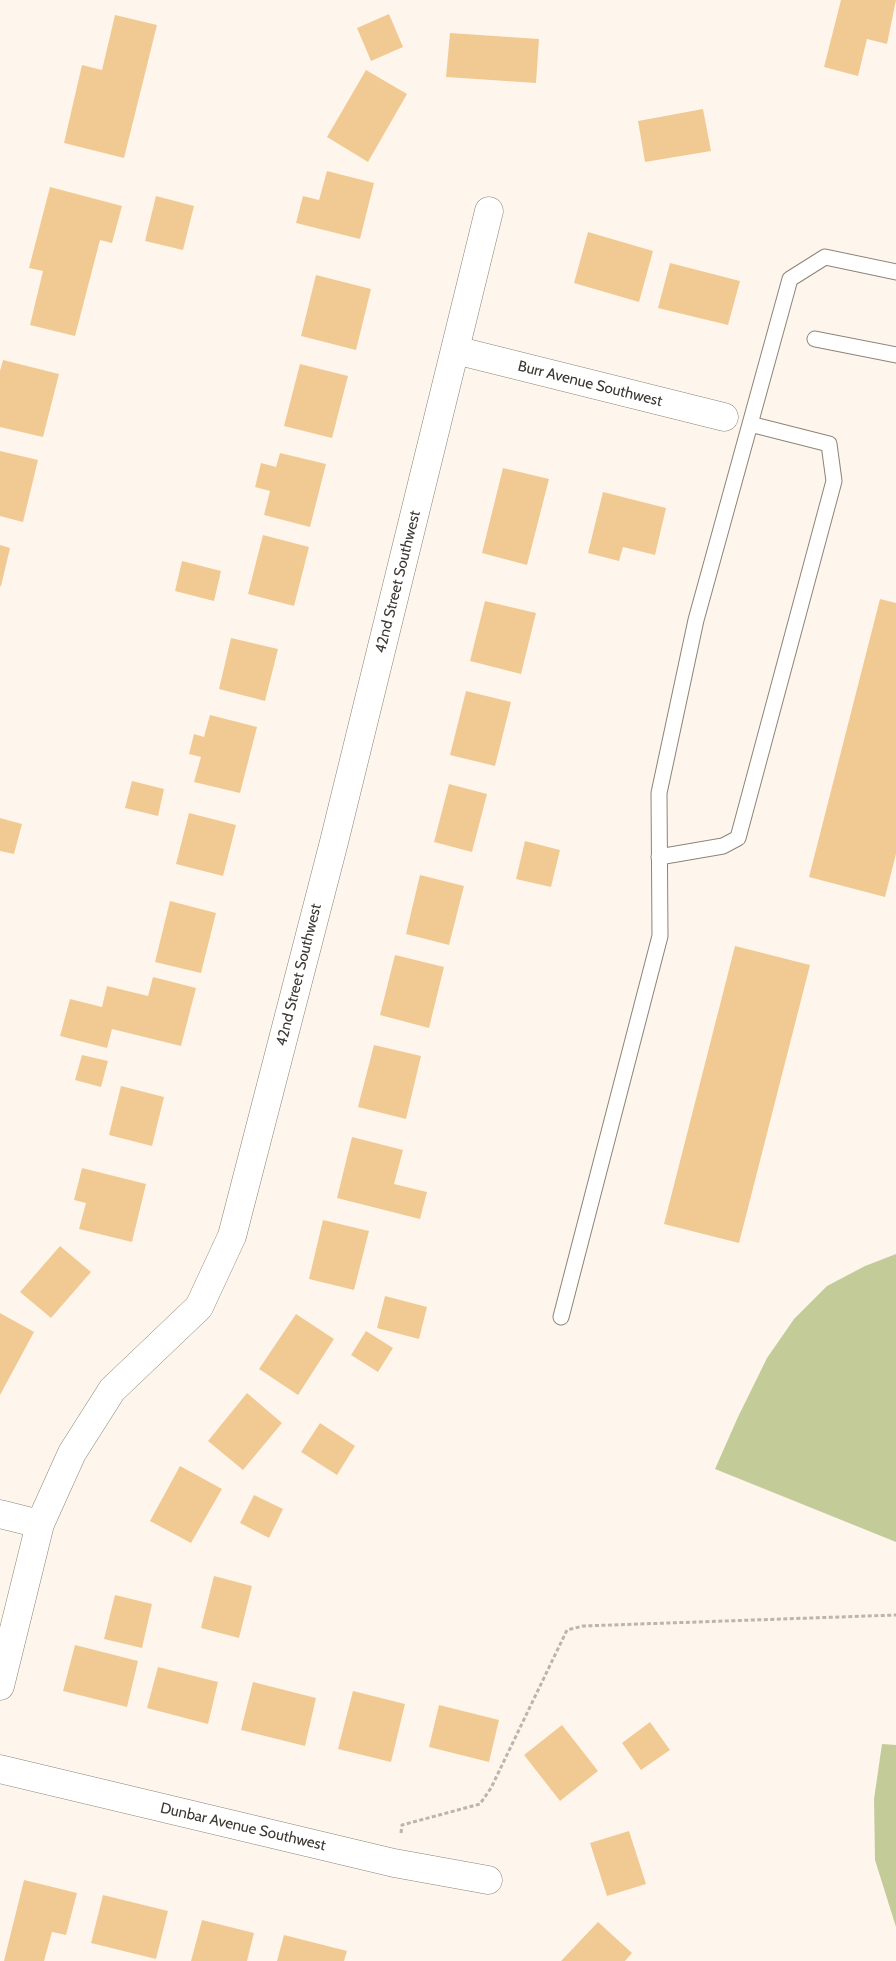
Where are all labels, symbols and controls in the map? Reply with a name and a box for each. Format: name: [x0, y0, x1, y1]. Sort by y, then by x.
street label: Burr Avenue Southwest: [516, 357, 664, 411]
street label: 42nd Street Southwest: [372, 509, 424, 655]
street label: 42nd Street Southwest: [273, 902, 325, 1048]
street label: Dunbar Avenue Southwest: [158, 1799, 328, 1855]

